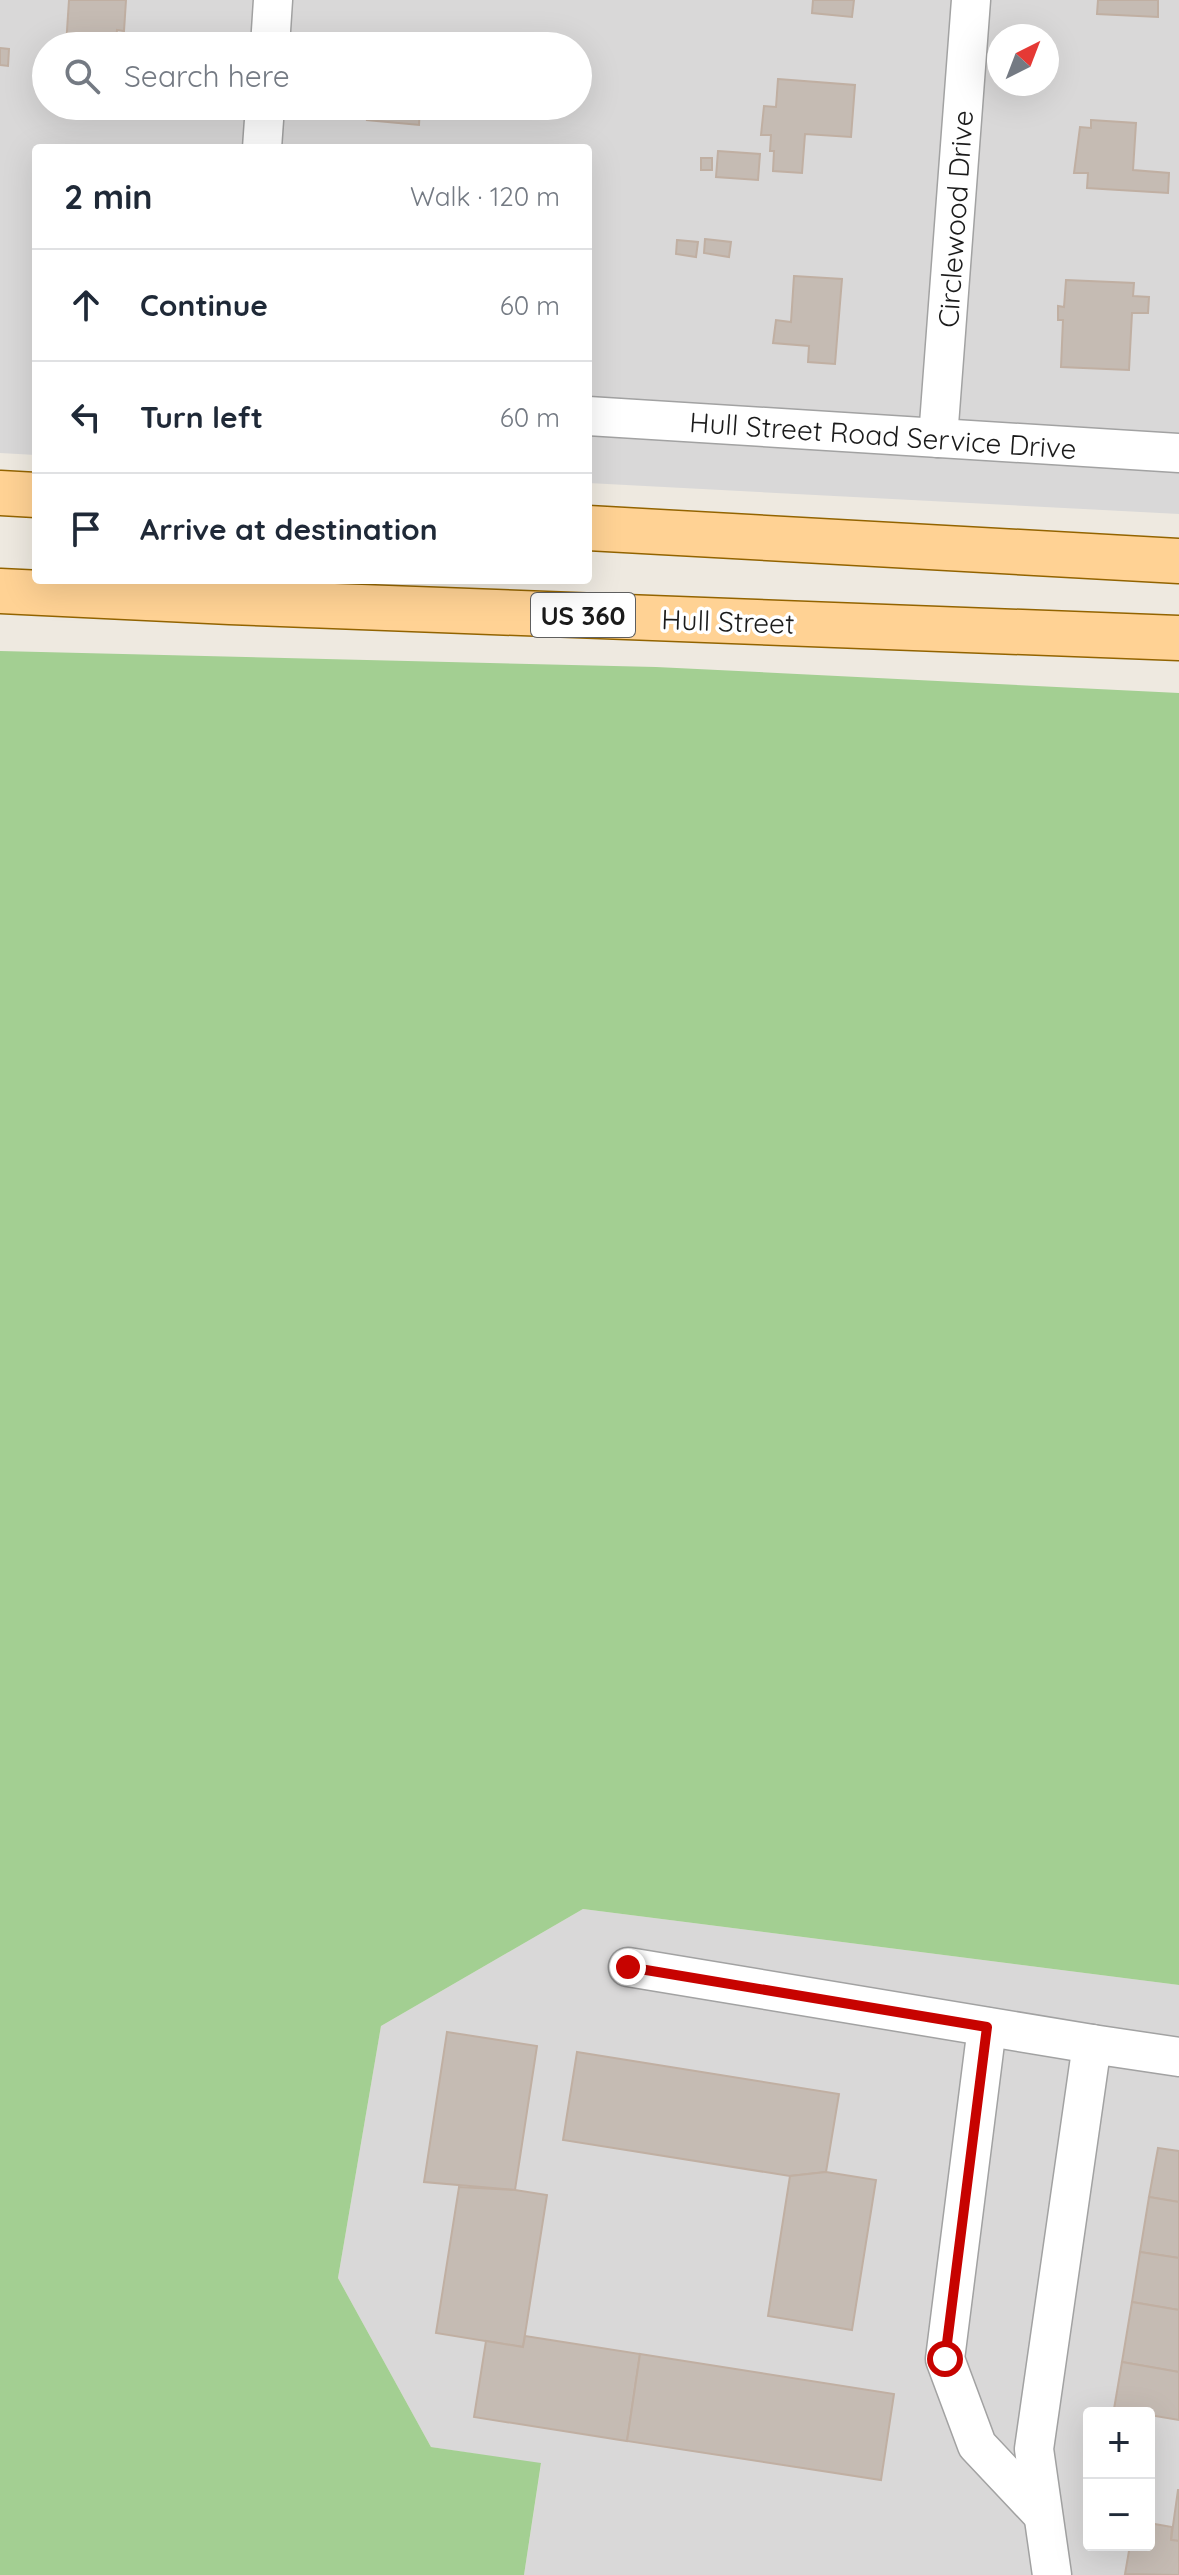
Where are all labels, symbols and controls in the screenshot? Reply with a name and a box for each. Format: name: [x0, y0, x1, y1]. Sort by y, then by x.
north arrow: [987, 24, 1059, 96]
search box: [32, 32, 592, 120]
icon: search: [60, 54, 104, 98]
text: Search here: [124, 57, 290, 95]
street label: Circlewood Drive: [930, 109, 980, 329]
text: 2 min: [64, 175, 153, 218]
text: Walk · 120 m: [410, 180, 560, 213]
icon: ahead: [64, 283, 108, 327]
text: Continue: [140, 286, 268, 324]
text: 60 m: [500, 289, 560, 322]
icon: left: [64, 395, 108, 439]
text: Turn left: [140, 398, 263, 436]
text: 60 m: [500, 401, 560, 434]
street label: Hull Street Road Service Drive: [688, 404, 1078, 466]
icon: arrive: [64, 507, 108, 551]
text: Arrive at destination: [140, 510, 438, 548]
road number: US 360: [531, 593, 635, 637]
street label: Hull Street: [661, 601, 795, 641]
route end: [610, 1949, 646, 1985]
route start: [927, 2341, 963, 2377]
map controls: [1083, 2407, 1155, 2551]
button: +: [1083, 2407, 1155, 2479]
button: −: [1083, 2479, 1155, 2551]

